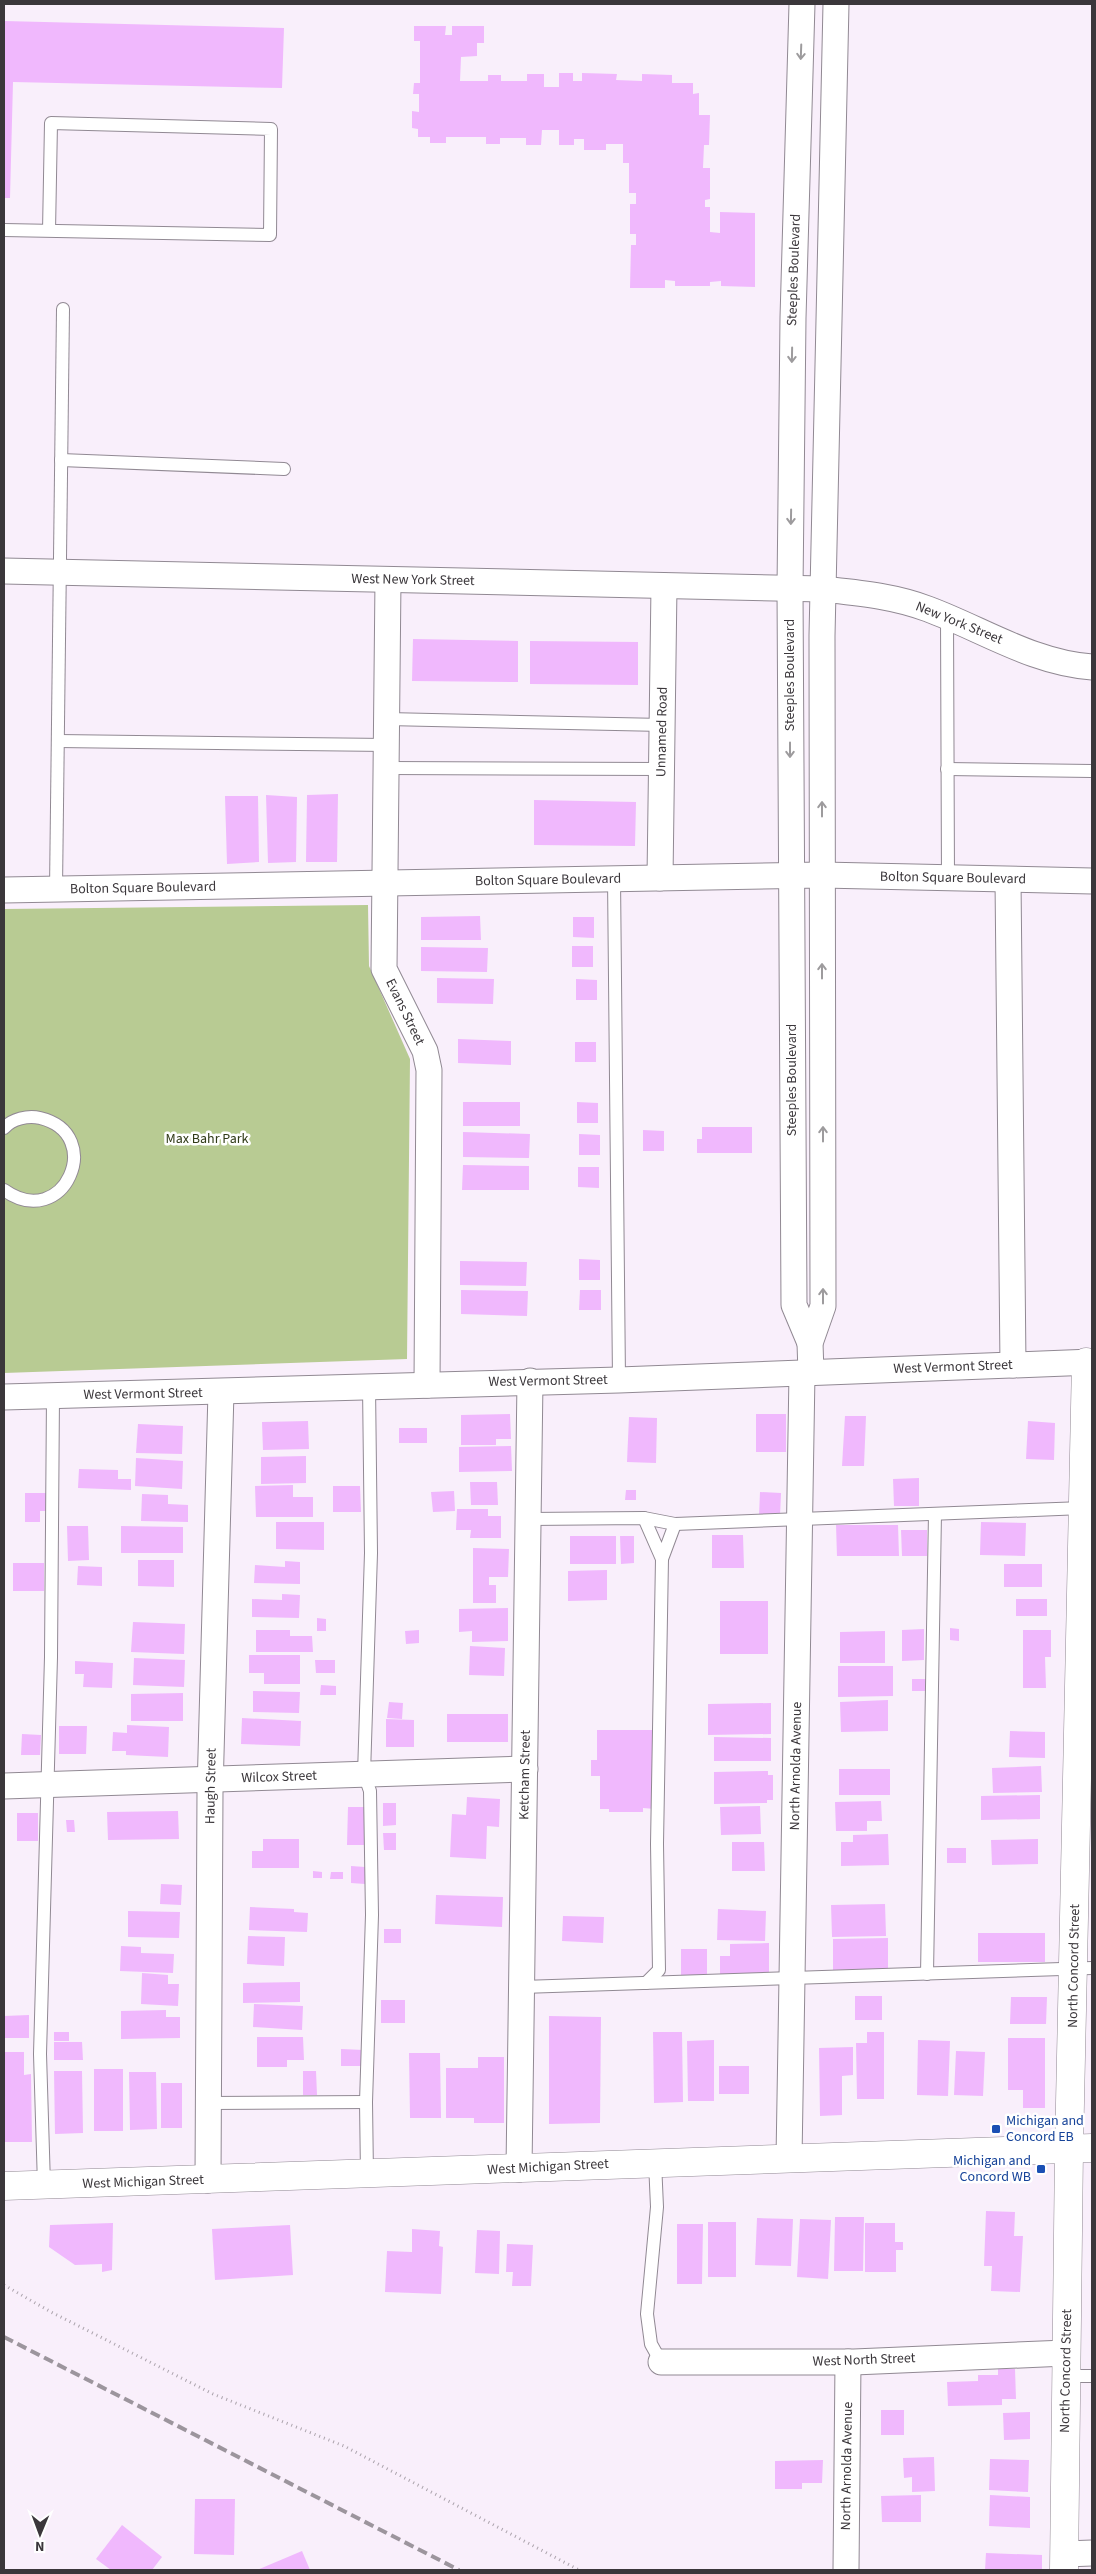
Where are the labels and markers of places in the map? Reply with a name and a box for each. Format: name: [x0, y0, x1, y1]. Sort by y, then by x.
place label: Michigan and Concord EB: [1006, 2111, 1084, 2147]
marker: Michigan and Concord EB: [990, 2123, 1002, 2135]
place label: Michigan and Concord WB: [953, 2151, 1031, 2187]
marker: Michigan and Concord WB: [1035, 2163, 1047, 2175]

